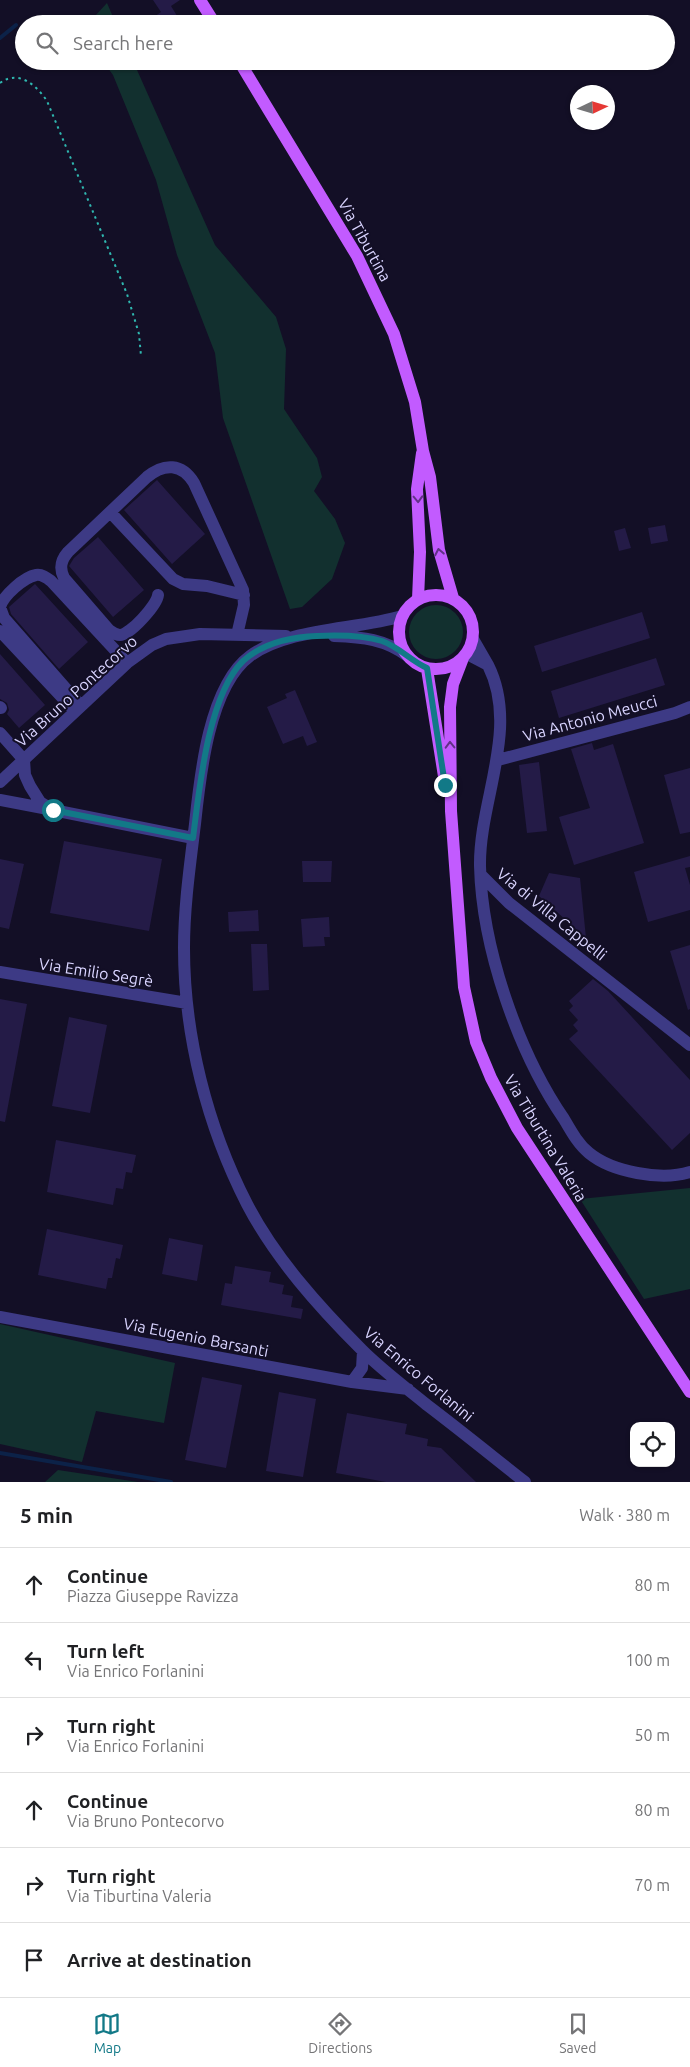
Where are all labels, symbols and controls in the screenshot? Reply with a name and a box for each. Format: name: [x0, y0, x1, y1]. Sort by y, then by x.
search box: [15, 15, 675, 70]
icon: search: [33, 29, 61, 57]
text: Search here: [73, 32, 173, 54]
north arrow: [570, 85, 615, 130]
street label: Via Tiburtina: [335, 196, 395, 284]
one-way arrow: [412, 495, 423, 503]
one-way arrow: [435, 547, 445, 556]
street label: Via Bruno Pontecorvo: [12, 632, 140, 750]
street label: Via Antonio Meucci: [521, 691, 659, 745]
one-way arrow: [445, 740, 455, 748]
route end: [434, 774, 457, 797]
route start: [42, 799, 65, 822]
street label: Via di Villa Cappelli: [493, 864, 611, 964]
street label: Via Emilio Segrè: [38, 954, 154, 990]
street label: Via Tiburtina Valeria: [501, 1071, 591, 1205]
street label: Via Eugenio Barsanti: [122, 1314, 270, 1360]
street label: Via Enrico Forlanini: [361, 1323, 477, 1425]
map controls: [630, 1422, 675, 1467]
button: locate: [630, 1422, 675, 1467]
text: 5 min: [20, 1503, 73, 1527]
text: Walk · 380 m: [579, 1506, 670, 1524]
text: Continue: [67, 1565, 148, 1587]
icon: ahead: [20, 1571, 48, 1599]
text: 80 m: [634, 1576, 670, 1594]
text: Piazza Giuseppe Ravizza: [67, 1587, 239, 1605]
text: Turn left: [67, 1640, 145, 1662]
icon: left: [20, 1646, 48, 1674]
text: 100 m: [625, 1651, 670, 1669]
text: Via Enrico Forlanini: [67, 1662, 204, 1680]
text: Turn right: [67, 1715, 155, 1737]
icon: right: [20, 1721, 48, 1749]
text: 50 m: [634, 1726, 670, 1744]
text: Via Enrico Forlanini: [67, 1737, 204, 1755]
text: Continue: [67, 1790, 148, 1812]
icon: ahead: [20, 1796, 48, 1824]
text: 80 m: [634, 1801, 670, 1819]
text: Via Bruno Pontecorvo: [67, 1812, 224, 1830]
text: Turn right: [67, 1865, 155, 1887]
icon: right: [20, 1871, 48, 1899]
text: 70 m: [634, 1876, 670, 1894]
text: Via Tiburtina Valeria: [67, 1887, 212, 1905]
icon: arrive: [20, 1946, 48, 1974]
text: Arrive at destination: [67, 1949, 252, 1971]
tab: Map: [93, 2010, 121, 2056]
tab: Directions: [308, 2010, 372, 2056]
tab: Saved: [559, 2010, 597, 2056]

